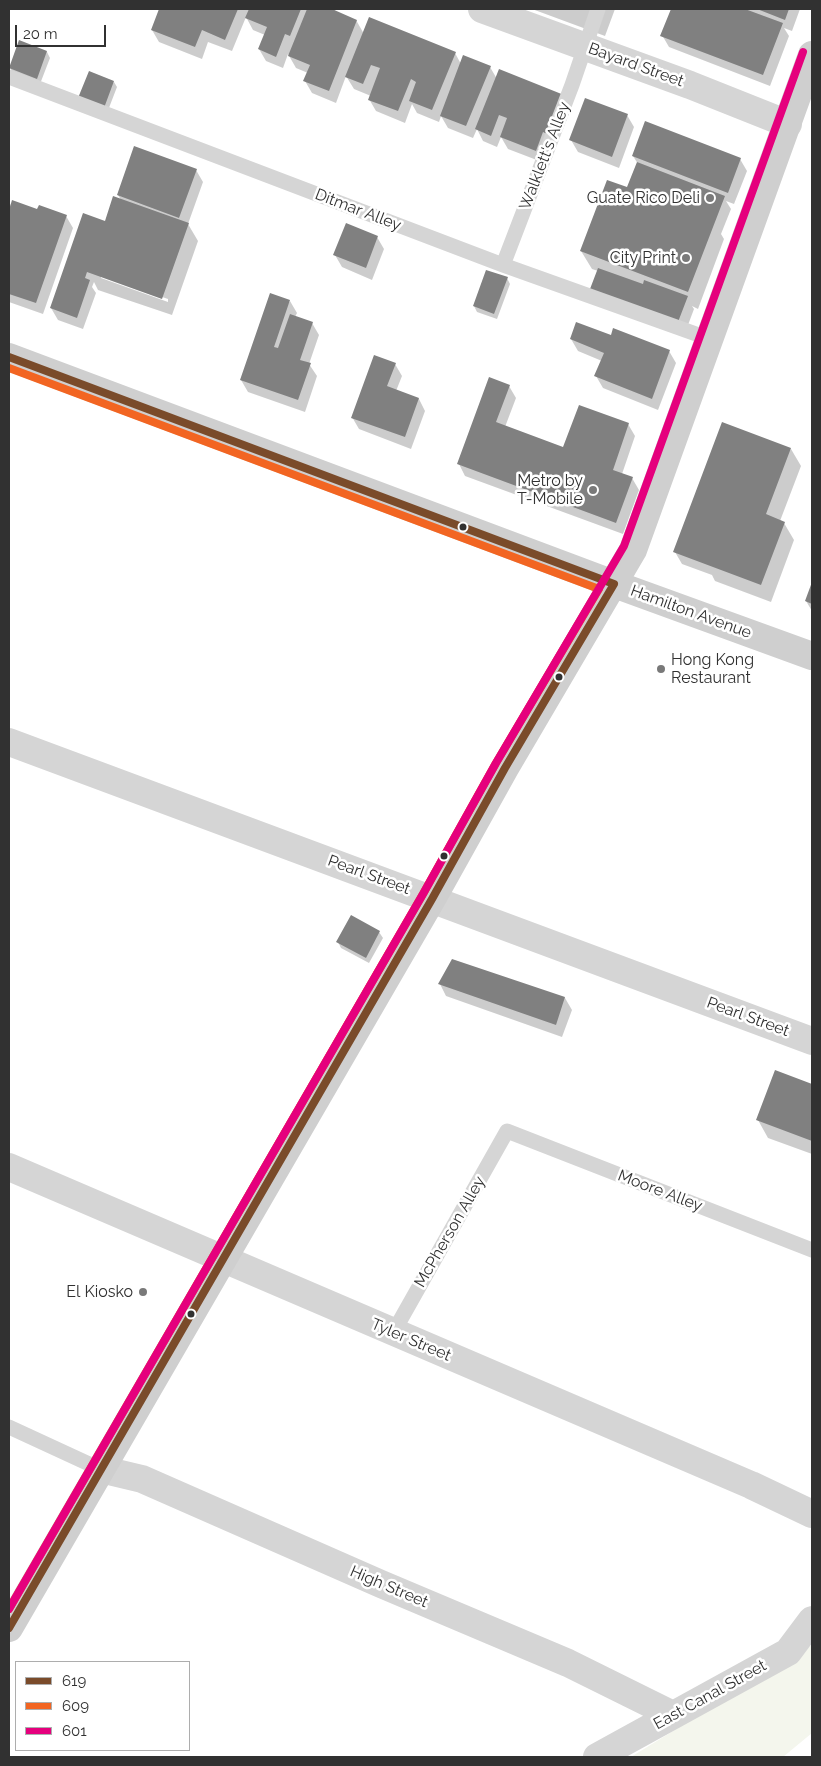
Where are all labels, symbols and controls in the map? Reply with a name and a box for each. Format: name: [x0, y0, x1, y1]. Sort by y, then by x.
scale bar: [18, 15, 109, 47]
text: 20 m: [23, 25, 58, 43]
street label: Bayard Street: [586, 39, 686, 91]
street label: Walklett's Alley: [516, 99, 574, 213]
street label: Ditmar Alley: [312, 185, 404, 235]
place label: Guate Rico Deli: [587, 188, 700, 208]
marker: Guate Rico Deli: [704, 192, 716, 204]
place label: City Print: [610, 248, 676, 268]
marker: City Print: [680, 252, 692, 264]
place label: Metro by T-Mobile: [517, 471, 583, 509]
marker: Metro by T-Mobile: [587, 484, 599, 496]
unlabelled marker: [458, 522, 468, 532]
street label: Hamilton Avenue: [628, 581, 754, 643]
place label: Hong Kong Restaurant: [671, 650, 754, 688]
marker: Hong Kong Restaurant: [655, 663, 667, 675]
unlabelled marker: [554, 672, 564, 682]
street label: Pearl Street: [325, 851, 413, 899]
unlabelled marker: [439, 851, 449, 861]
street label: Pearl Street: [704, 993, 792, 1041]
street label: Moore Alley: [615, 1166, 705, 1216]
street label: McPherson Alley: [410, 1173, 490, 1291]
place label: El Kiosko: [66, 1282, 133, 1302]
marker: El Kiosko: [137, 1286, 149, 1298]
unlabelled marker: [186, 1309, 196, 1319]
street label: Tyler Street: [368, 1315, 454, 1365]
street label: High Street: [347, 1562, 431, 1612]
street label: East Canal Street: [650, 1656, 770, 1734]
legend: [15, 1661, 190, 1751]
text: 619: [62, 1672, 86, 1690]
text: 609: [62, 1697, 89, 1715]
text: 601: [62, 1722, 87, 1740]

